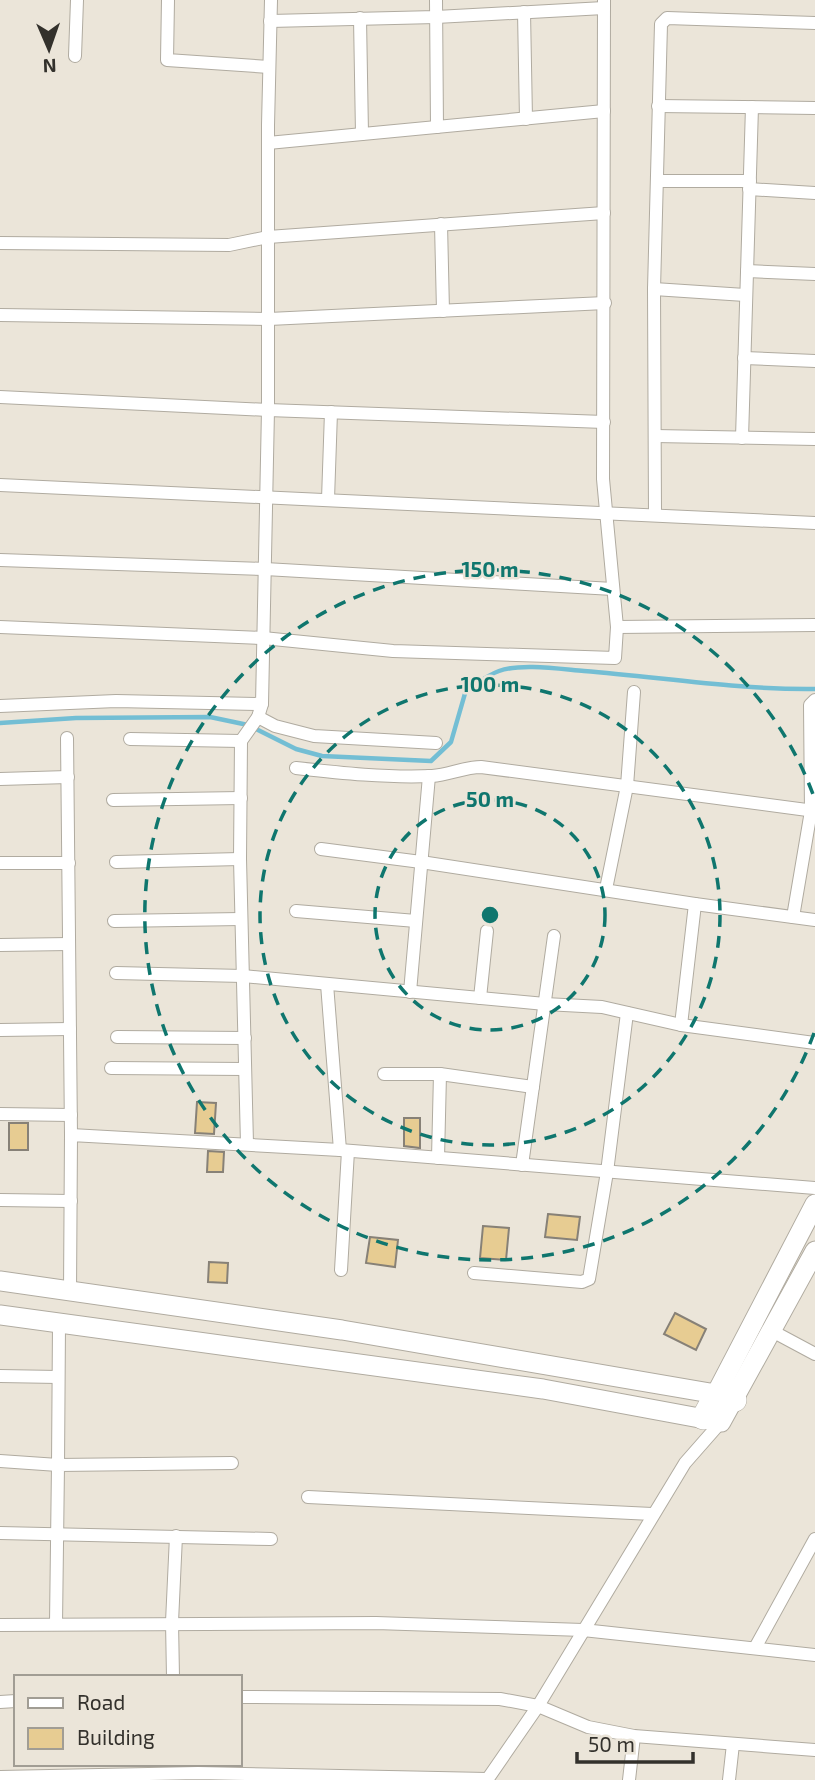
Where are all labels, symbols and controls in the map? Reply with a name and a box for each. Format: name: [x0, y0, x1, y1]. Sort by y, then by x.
north arrow: [14, 14, 84, 84]
text: N: [42, 55, 57, 78]
text: 150 m: [462, 556, 518, 581]
text: 100 m: [461, 671, 519, 696]
text: 50 m: [466, 786, 514, 811]
centre of rings: [478, 903, 502, 927]
legend: [14, 1675, 242, 1766]
text: Road: [77, 1689, 125, 1714]
scale bar: [577, 1720, 692, 1764]
text: Building: [77, 1724, 155, 1749]
text: 50 m: [588, 1731, 635, 1756]

